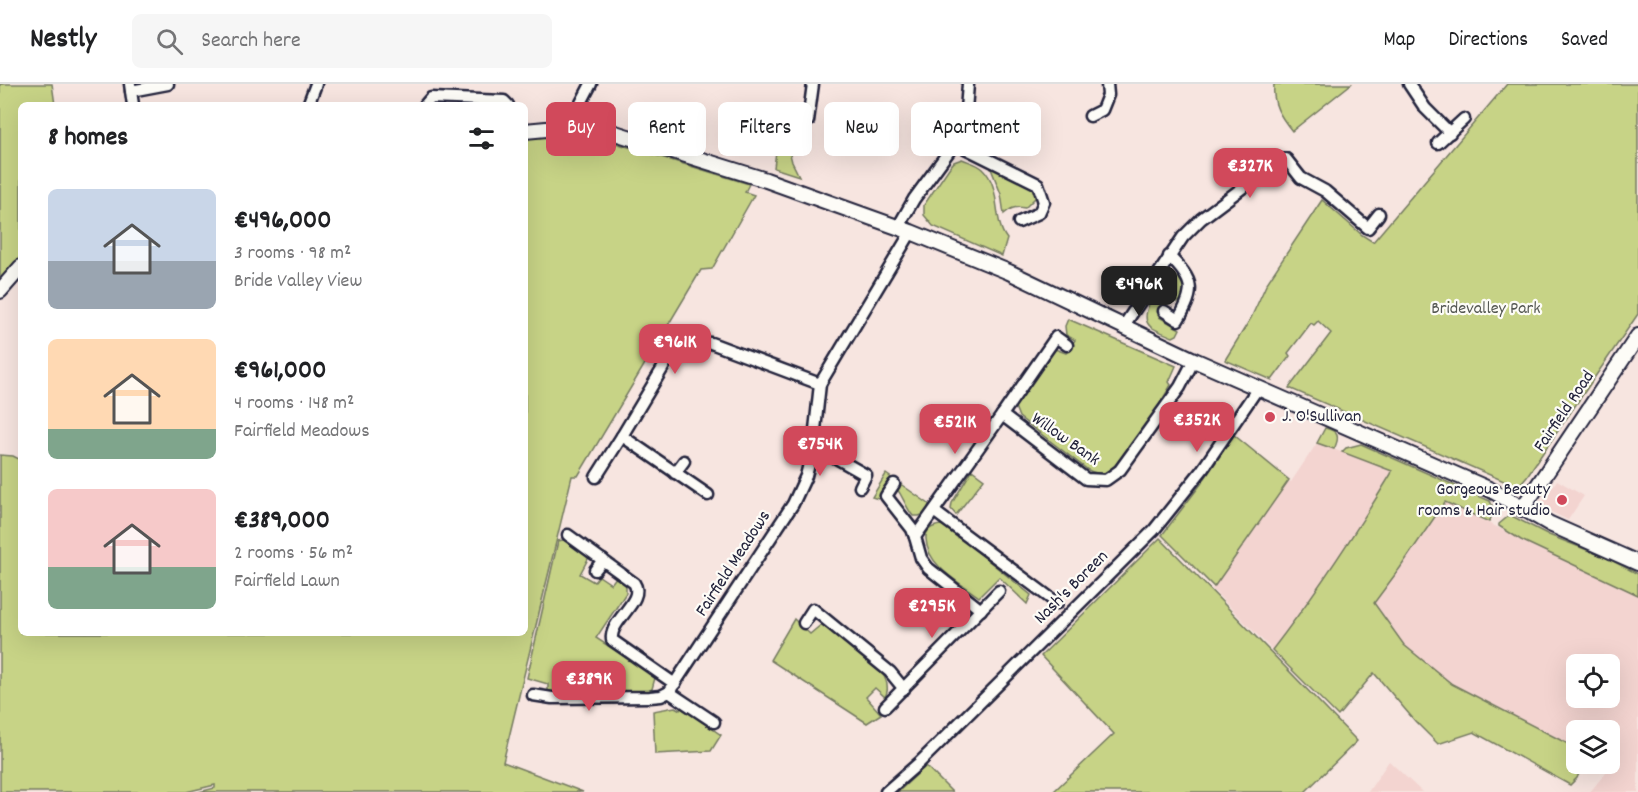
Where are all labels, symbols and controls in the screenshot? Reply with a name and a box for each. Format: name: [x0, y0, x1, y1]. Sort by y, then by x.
search box: [132, 14, 552, 68]
text: Nestly: [30, 21, 96, 61]
icon: search: [153, 25, 186, 58]
text: Search here: [201, 26, 301, 57]
text: Map: [1384, 26, 1415, 56]
text: Directions: [1448, 26, 1528, 56]
text: Saved: [1561, 26, 1608, 56]
chip: Buy: [546, 102, 616, 156]
chip: Rent: [628, 102, 706, 156]
chip: Filters: [718, 102, 812, 156]
chip: New: [824, 102, 899, 156]
chip: Apartment: [911, 102, 1041, 156]
text: 8 homes: [48, 120, 128, 157]
icon: filters: [465, 122, 498, 155]
pin: €327K: [1208, 148, 1292, 199]
text: €327K: [1227, 153, 1273, 181]
text: €496,000: [234, 203, 331, 240]
icon: home: [96, 213, 168, 285]
text: 3 rooms · 98 m²: [234, 240, 351, 268]
pin: €496K: [1097, 266, 1181, 317]
text: Bride Valley View: [234, 268, 362, 296]
text: €496K: [1115, 271, 1163, 299]
park label: Bridevalley Park: [1431, 297, 1541, 322]
pin: €961K: [633, 324, 717, 375]
text: €961K: [653, 329, 697, 357]
text: €961,000: [234, 353, 326, 390]
icon: home: [96, 363, 168, 435]
street label: Fairfield Road: [1529, 366, 1601, 458]
text: 4 rooms · 148 m²: [234, 390, 354, 418]
pin: €352K: [1155, 402, 1239, 453]
pin: €521K: [913, 404, 997, 455]
place label: J. O'Sullivan: [1282, 405, 1361, 430]
street label: Willow Bank: [1026, 407, 1104, 473]
text: €352K: [1173, 407, 1221, 435]
text: €521K: [934, 409, 976, 437]
marker: J. O'Sullivan: [1263, 410, 1277, 424]
text: Fairfield Meadows: [234, 418, 370, 446]
pin: €754K: [778, 426, 862, 477]
text: €754K: [797, 431, 843, 459]
place label: Gorgeous Beauty rooms & Hair studio: [1418, 478, 1551, 524]
marker: Gorgeous Beauty rooms & Hair studio: [1555, 493, 1569, 507]
text: €389,000: [234, 503, 330, 540]
street label: Fairfield Meadows: [690, 506, 778, 622]
icon: home: [96, 513, 168, 585]
text: 2 rooms · 56 m²: [234, 540, 353, 568]
street label: Nash's Boreen: [1029, 545, 1115, 631]
text: Fairfield Lawn: [234, 568, 340, 596]
pin: €295K: [890, 588, 974, 639]
text: €295K: [908, 593, 956, 621]
map controls: [1566, 654, 1620, 774]
button: locate: [1566, 654, 1620, 708]
pin: €389K: [547, 661, 631, 712]
text: €389K: [566, 666, 612, 694]
button: layers: [1566, 720, 1620, 774]

